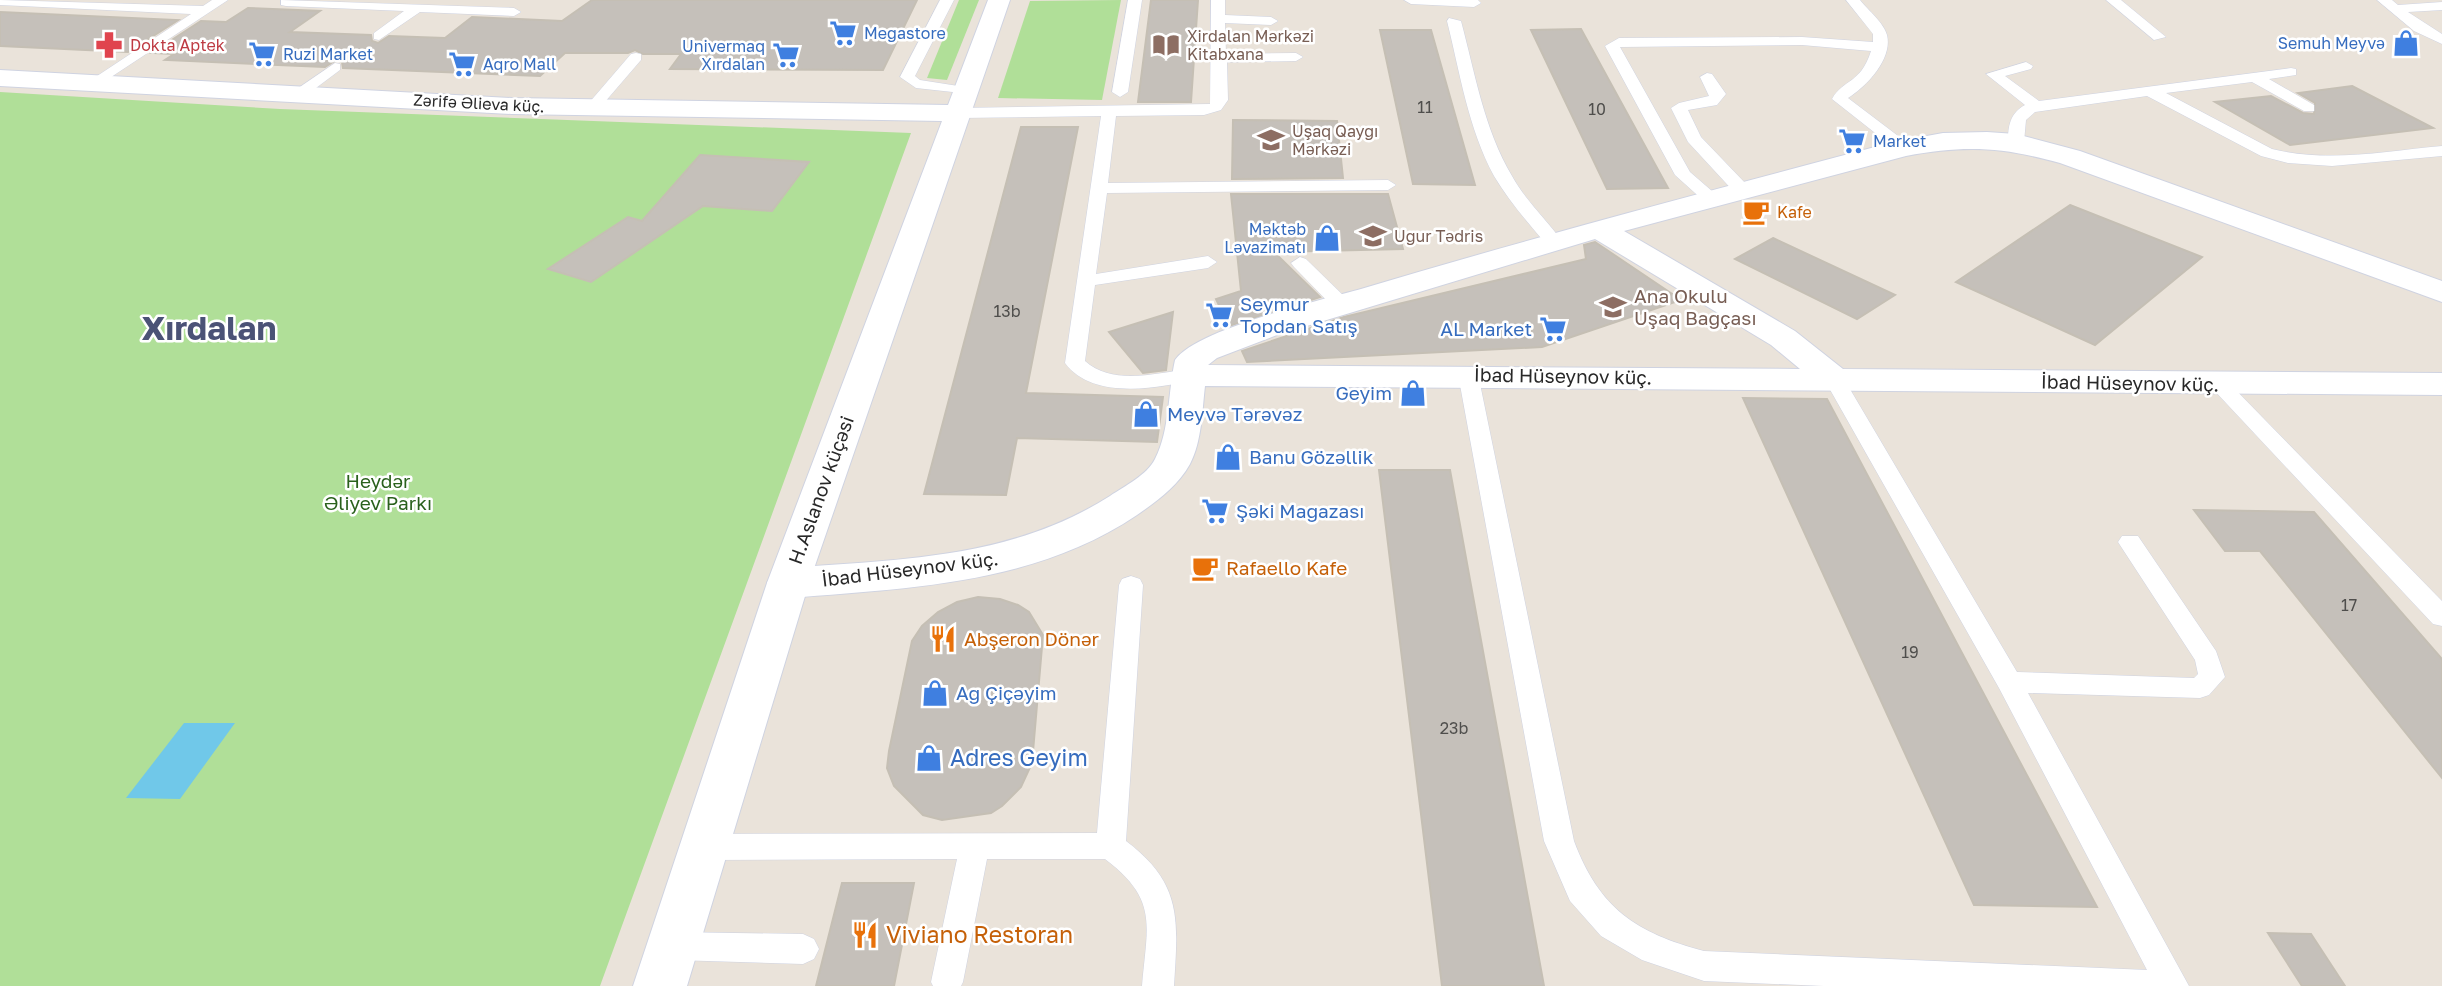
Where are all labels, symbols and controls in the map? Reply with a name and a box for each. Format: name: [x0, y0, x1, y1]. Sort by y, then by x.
supermarket icon: Megastore: [828, 18, 858, 48]
place label: Megastore: [864, 23, 946, 43]
place label: Xirdalan Mərkəzi Kitabxana: [1187, 26, 1314, 64]
shop icon: Semuh Meyvə: [2391, 28, 2421, 58]
pharmacy icon: Dokta Aptek: [94, 30, 124, 60]
library icon: Xirdalan Mərkəzi Kitabxana: [1151, 30, 1181, 60]
place label: Semuh Meyvə: [2278, 33, 2385, 53]
place label: Dokta Aptek: [130, 35, 225, 55]
place label: Univermaq Xırdalan: [682, 36, 765, 74]
supermarket icon: Ruzi Market: [247, 39, 277, 69]
supermarket icon: Univermaq Xırdalan: [771, 40, 801, 70]
place label: Ruzi Market: [283, 44, 373, 64]
supermarket icon: Aqro Mall: [447, 49, 477, 79]
place label: Aqro Mall: [483, 54, 556, 74]
street label: Zərifə Əlieva küç.: [413, 90, 545, 116]
house number: 11: [1417, 97, 1433, 117]
house number: 10: [1588, 99, 1606, 119]
place label: Uşaq Qayğı Mərkəzi: [1292, 121, 1378, 159]
school or university icon: Uşaq Qayğı Mərkəzi: [1256, 125, 1286, 155]
supermarket icon: Market: [1837, 126, 1867, 156]
place label: Market: [1873, 131, 1926, 151]
cafe icon: Kafe: [1741, 197, 1771, 227]
place label: Kafe: [1777, 202, 1812, 222]
place label: Məktəb Ləvazimatı: [1224, 219, 1306, 257]
school or university icon: Uğur Tədris: [1358, 221, 1388, 251]
shop icon: Məktəb Ləvazimatı: [1312, 223, 1342, 253]
place label: Uğur Tədris: [1394, 226, 1483, 246]
place label: Ana Okulu Uşaq Bağçası: [1634, 284, 1757, 329]
place label: Seymur Topdan Satış: [1240, 292, 1357, 337]
school or university icon: Ana Okulu Uşaq Bağçası: [1598, 292, 1628, 322]
supermarket icon: Seymur Topdan Satış: [1204, 300, 1234, 330]
house number: 13b: [994, 301, 1021, 321]
district label: Xırdalan: [142, 308, 276, 347]
supermarket icon: AL Market: [1538, 314, 1568, 344]
place label: AL Market: [1440, 317, 1532, 340]
street label: İbad Hüseynov küç.: [1474, 362, 1652, 389]
street label: İbad Hüseynov küç.: [2041, 369, 2219, 396]
shop icon: Geyim: [1398, 378, 1428, 408]
place label: Geyim: [1335, 381, 1392, 404]
shop icon: Meyvə Tərəvəz: [1131, 399, 1161, 429]
place label: Meyvə Tərəvəz: [1167, 402, 1302, 425]
street label: H.Aslanov küçəsi: [783, 412, 858, 567]
shop icon: Banu Gözəllik: [1213, 442, 1243, 472]
place label: Banu Gözəllik: [1249, 445, 1374, 468]
park label: Heydər Əliyev Parkı: [324, 469, 432, 514]
supermarket icon: Şəki Mağazası: [1200, 496, 1230, 526]
place label: Şəki Mağazası: [1236, 499, 1364, 522]
street label: İbad Hüseynov küç.: [820, 546, 1000, 591]
cafe icon: Rafaello Kafe: [1190, 553, 1220, 583]
place label: Rafaello Kafe: [1226, 556, 1347, 579]
house number: 17: [2341, 595, 2357, 615]
restaurant icon: Abşeron Dönər: [928, 624, 958, 654]
place label: Abşeron Dönər: [964, 627, 1100, 650]
house number: 19: [1901, 642, 1919, 662]
shop icon: Ag Çiçəyim: [920, 678, 950, 708]
place label: Ag Çiçəyim: [956, 681, 1056, 704]
house number: 23b: [1440, 718, 1468, 738]
shop icon: Adres Geyim: [914, 743, 944, 773]
place label: Adres Geyim: [950, 743, 1088, 771]
restaurant icon: Viviano Restoran: [850, 920, 880, 950]
place label: Viviano Restoran: [886, 920, 1073, 948]

